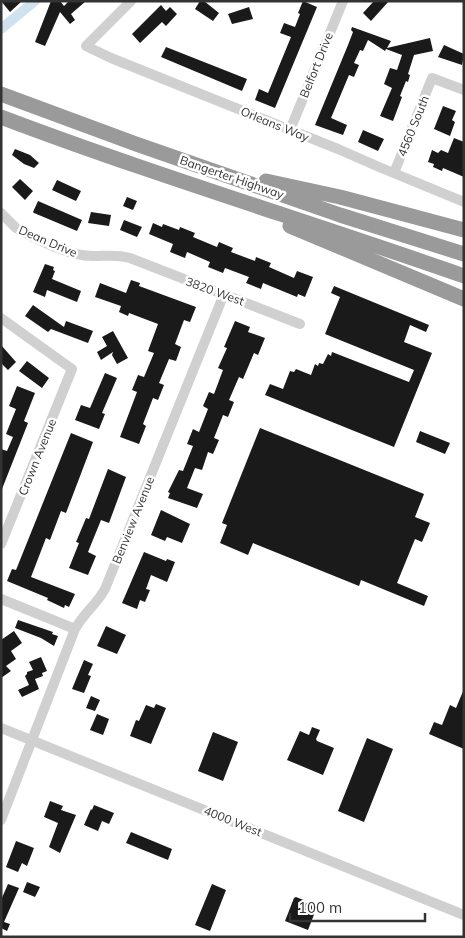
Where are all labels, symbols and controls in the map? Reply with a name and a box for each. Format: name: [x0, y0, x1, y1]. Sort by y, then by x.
street label: Belfort Drive: [296, 30, 336, 100]
street label: 4560 South: [394, 93, 432, 159]
street label: Orleans Way: [239, 103, 312, 145]
street label: Bangerter Highway: [178, 152, 287, 202]
street label: Dean Drive: [17, 222, 79, 260]
street label: 3820 West: [184, 273, 246, 309]
street label: Crown Avenue: [15, 416, 59, 498]
street label: Benview Avenue: [109, 474, 157, 566]
street label: 4000 West: [202, 803, 264, 839]
scale bar: [290, 890, 425, 922]
text: 100 m: [298, 898, 342, 917]

